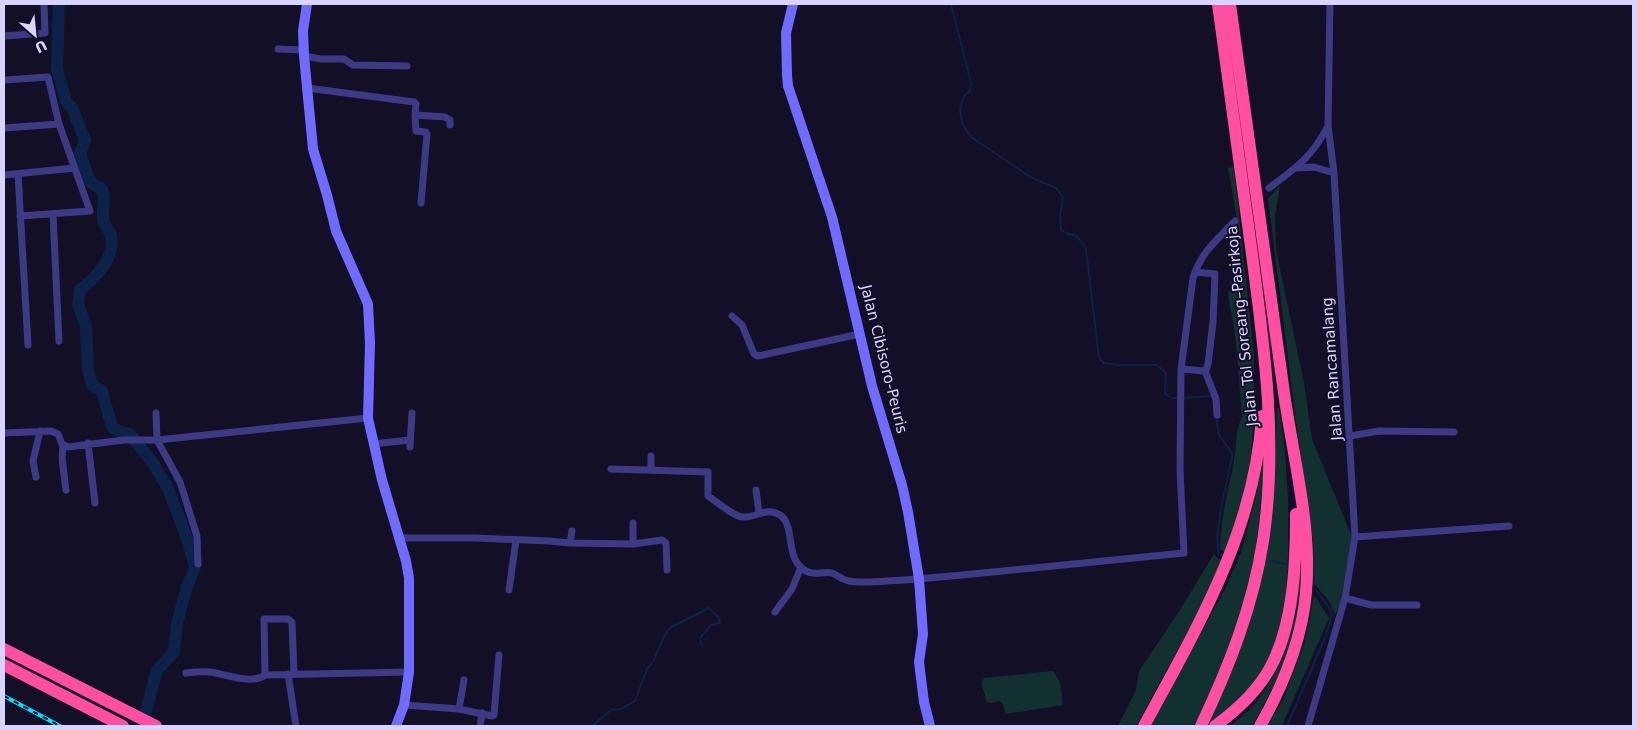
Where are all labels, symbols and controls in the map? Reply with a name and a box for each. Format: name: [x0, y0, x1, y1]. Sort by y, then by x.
north arrow: [10, 10, 60, 60]
text: U: [32, 37, 50, 56]
street label: Jalan Tol Soreang–Pasirkoja: [1222, 225, 1262, 428]
street label: Jalan Cibisoro-Peuris: [857, 282, 911, 435]
street label: Jalan Rancamalang: [1318, 297, 1346, 442]

